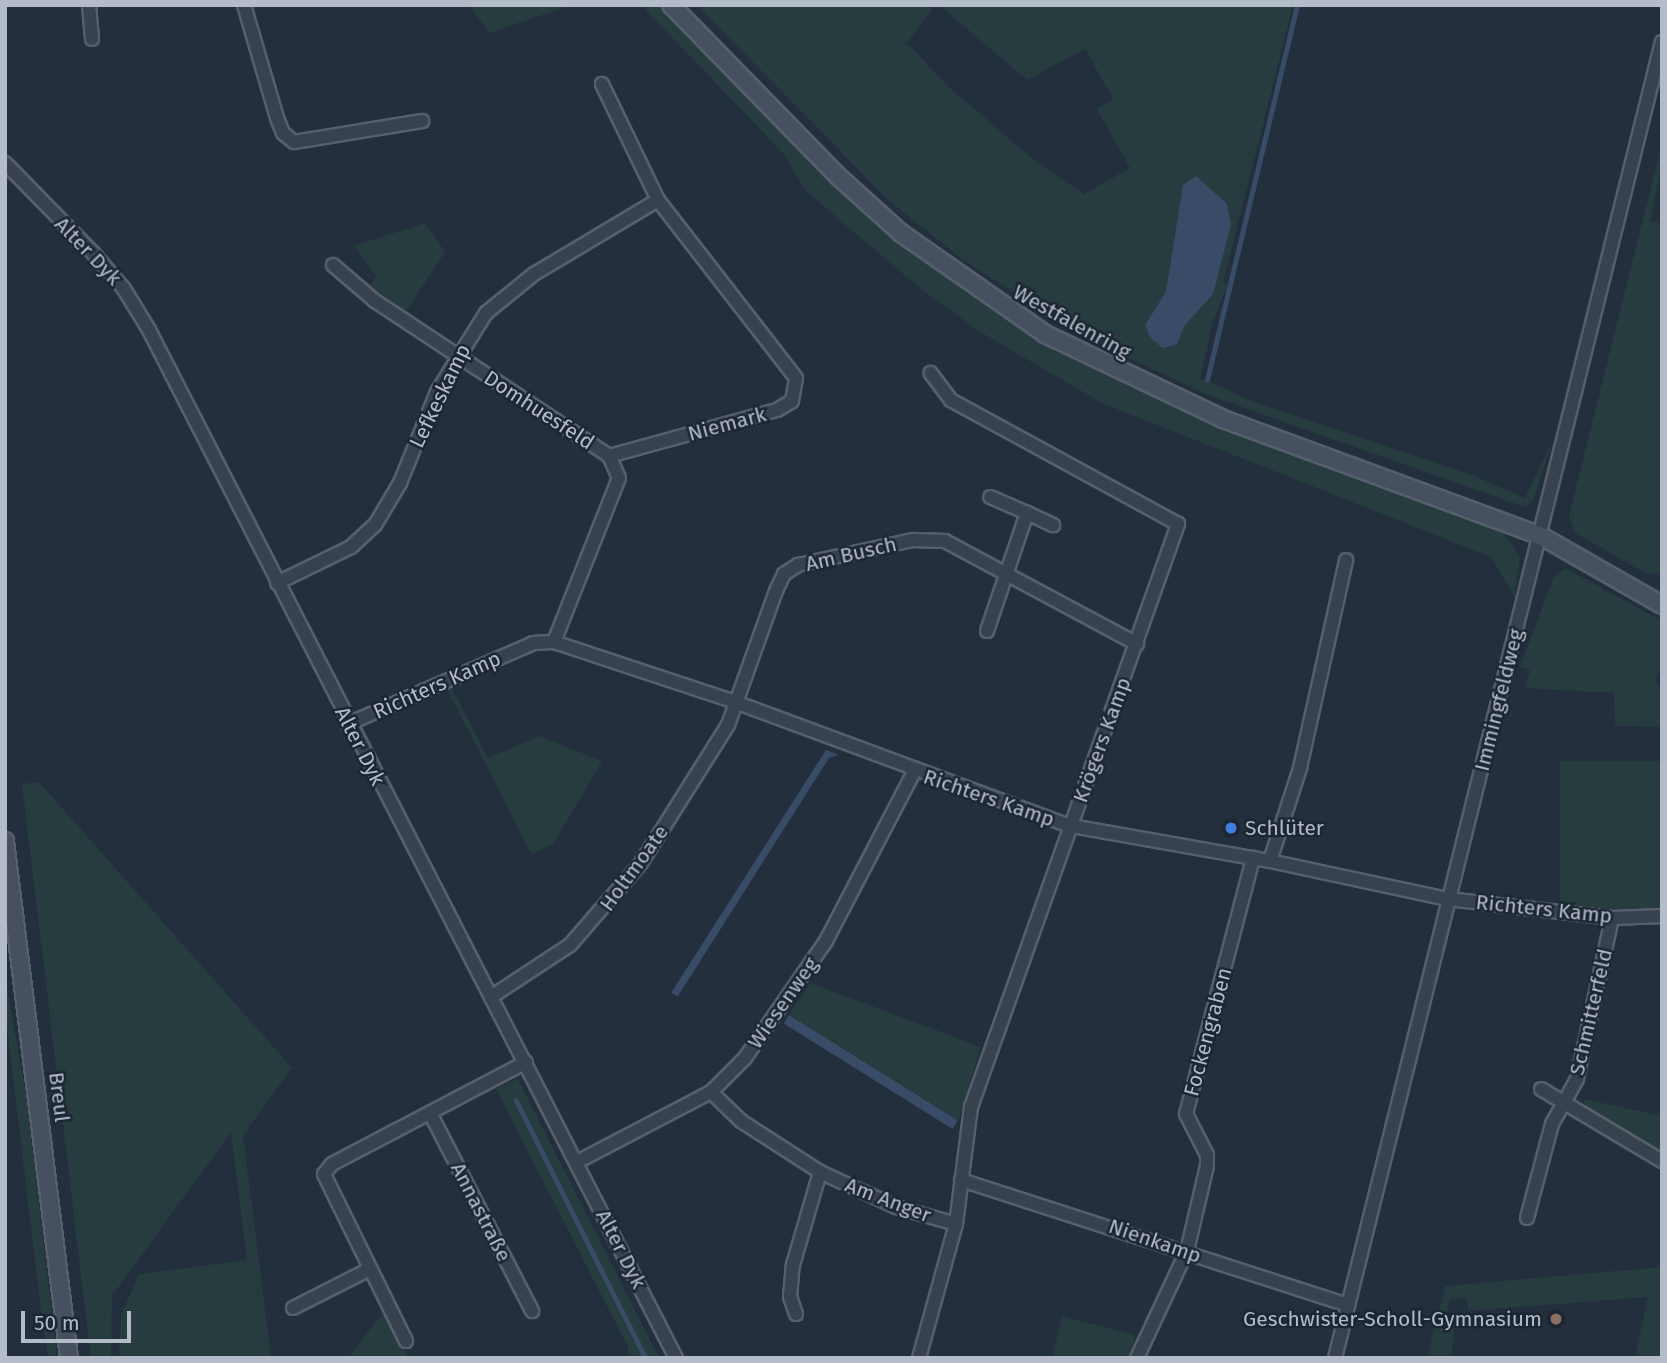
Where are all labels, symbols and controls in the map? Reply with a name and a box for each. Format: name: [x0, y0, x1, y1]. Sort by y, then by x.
street label: Alter Dyk: [49, 212, 127, 290]
street label: Westfalenring: [1009, 279, 1135, 365]
street label: Lefkeskamp: [404, 340, 476, 452]
street label: Domhuesfeld: [479, 365, 599, 455]
street label: Niemark: [685, 401, 769, 447]
street label: Am Busch: [803, 531, 899, 577]
street label: Immingfeldweg: [1469, 626, 1529, 774]
street label: Richters Kamp: [369, 646, 505, 724]
street label: Krögers Kamp: [1068, 674, 1136, 806]
street label: Alter Dyk: [329, 702, 391, 790]
street label: Richters Kamp: [920, 764, 1058, 832]
place label: Schlüter: [1245, 815, 1324, 841]
street label: Holtmoate: [594, 820, 674, 916]
marker: Schlüter: [1223, 820, 1239, 836]
street label: Richters Kamp: [1475, 889, 1613, 929]
street label: Schmitterfeld: [1564, 946, 1618, 1078]
street label: Wiesenweg: [742, 952, 824, 1054]
street label: Fockengraben: [1179, 965, 1237, 1099]
street label: Breul: [43, 1071, 75, 1123]
street label: Annastraße: [445, 1158, 517, 1266]
street label: Am Anger: [841, 1172, 935, 1228]
street label: Alter Dyk: [590, 1205, 652, 1293]
street label: Nienkamp: [1105, 1213, 1205, 1269]
scale bar: [24, 1296, 135, 1340]
place label: Geschwister-Scholl-Gymnasium: [1243, 1306, 1542, 1332]
text: 50 m: [34, 1310, 80, 1336]
marker: Geschwister-Scholl-Gymnasium: [1548, 1311, 1564, 1327]

